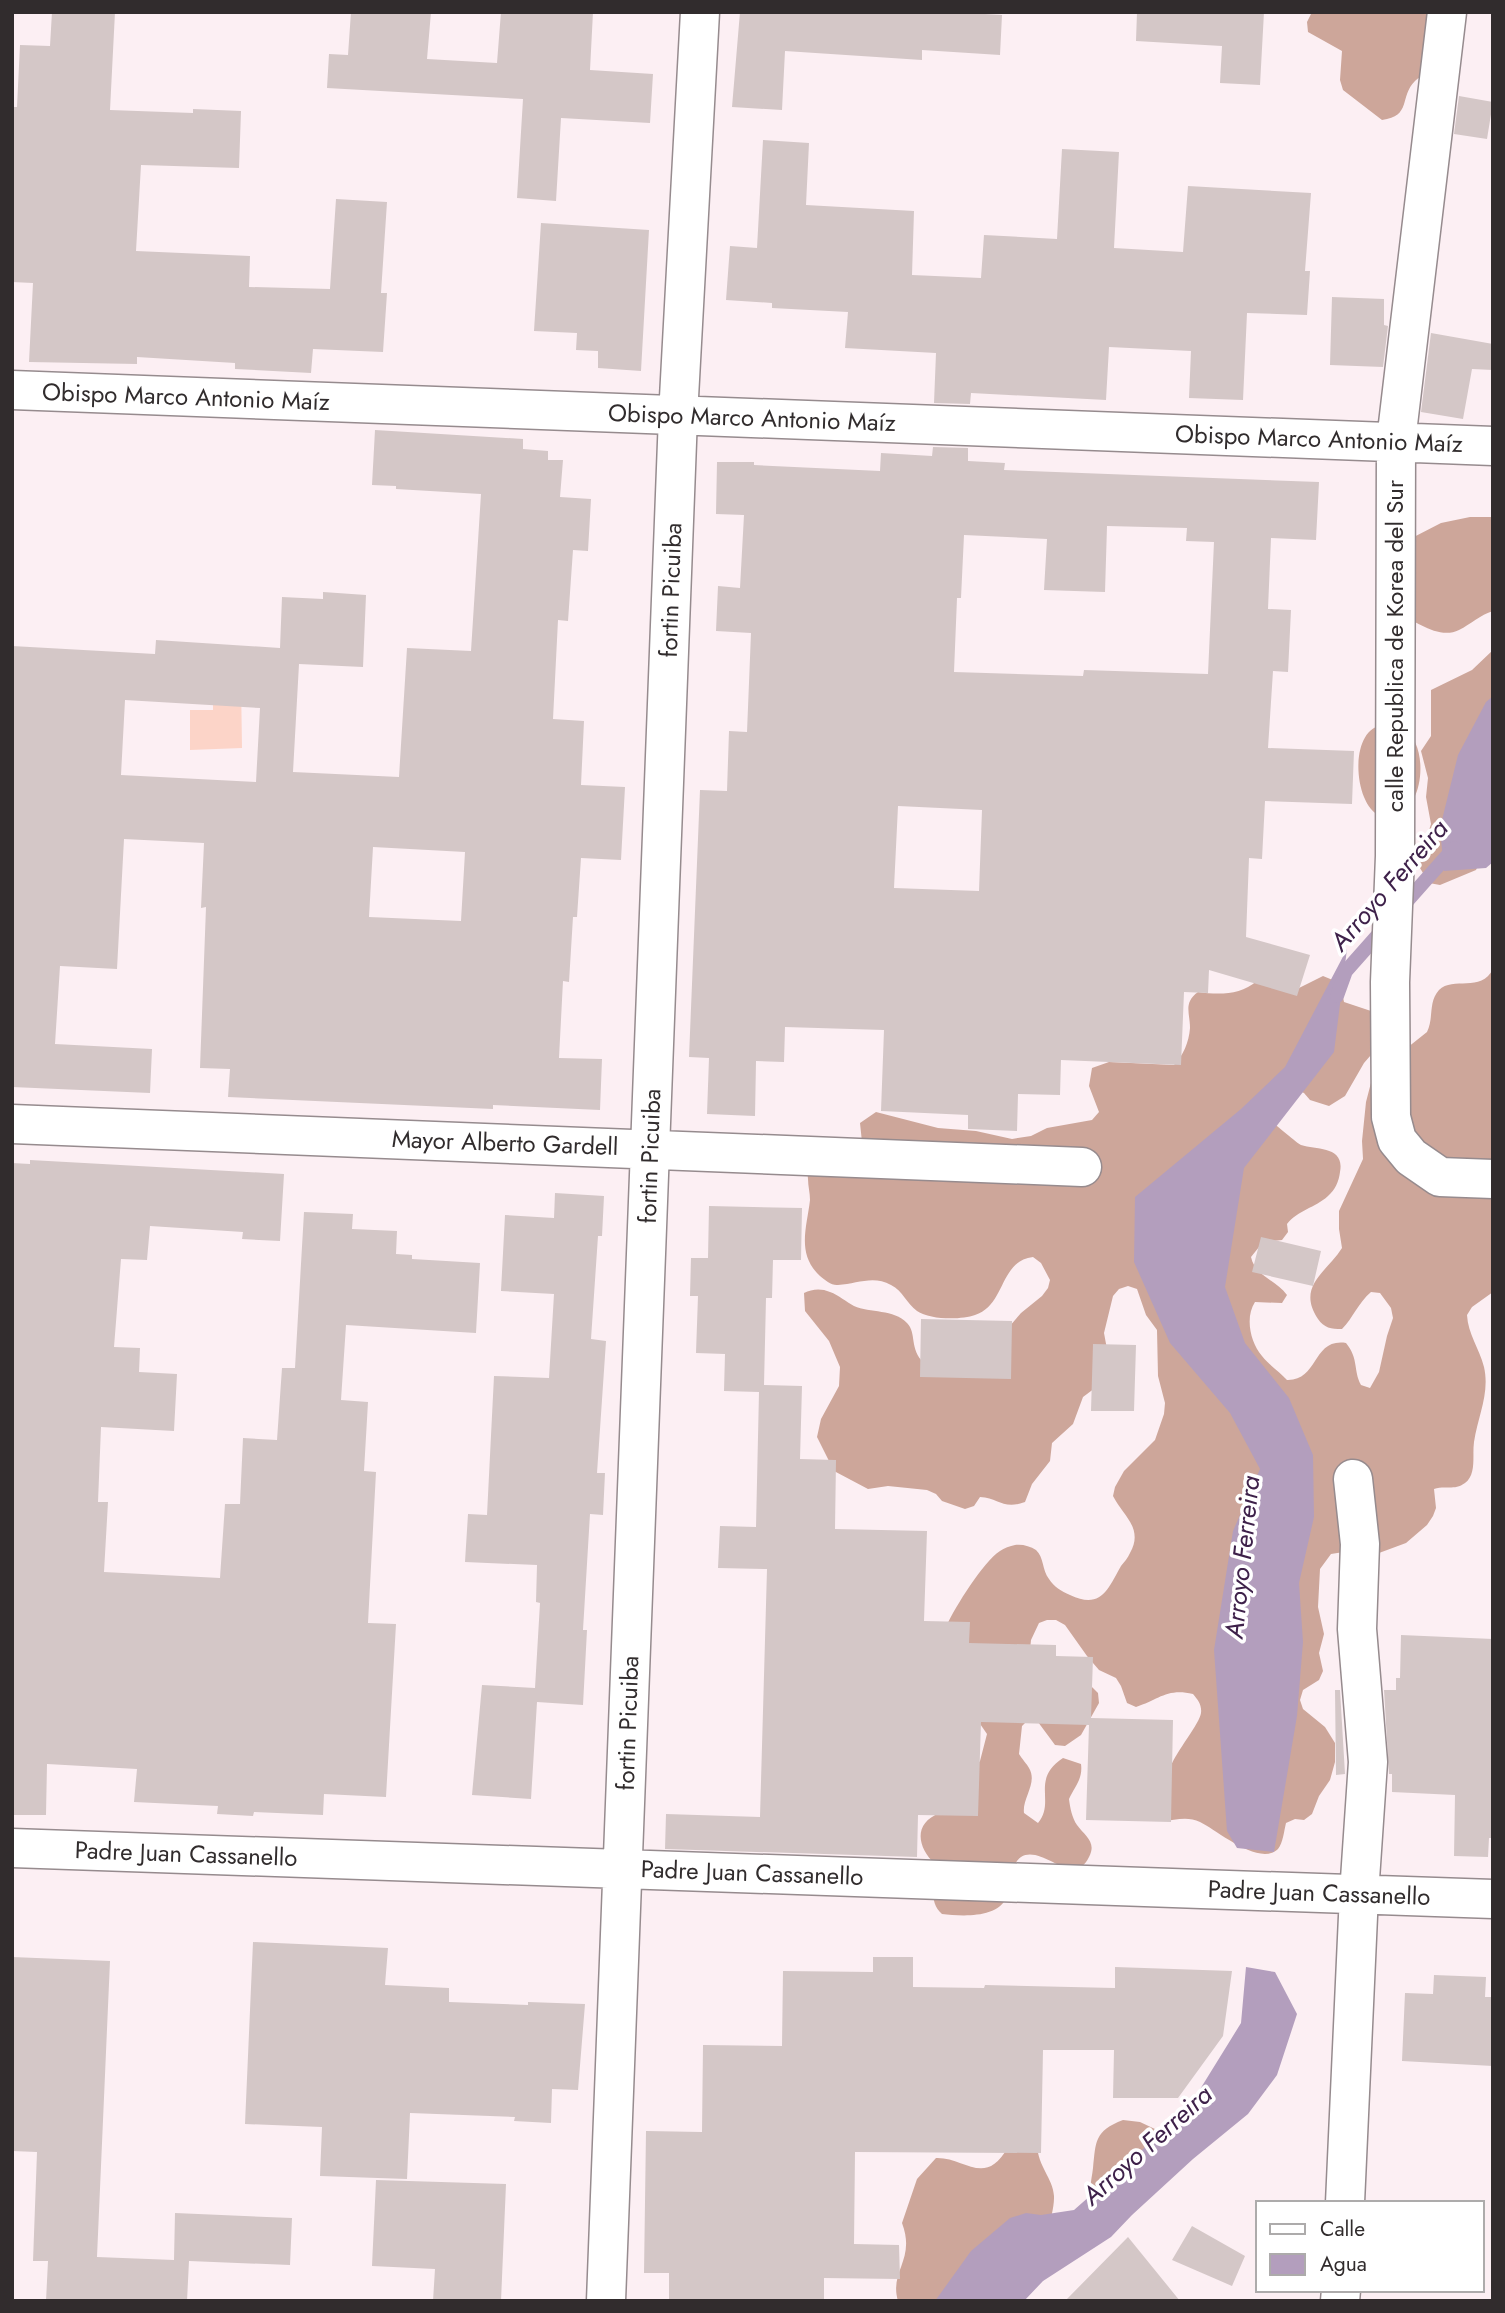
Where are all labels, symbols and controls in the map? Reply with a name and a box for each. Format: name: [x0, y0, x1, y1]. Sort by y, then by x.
street label: Obispo Marco Antonio Maíz: [42, 374, 330, 419]
street label: Obispo Marco Antonio Maíz: [608, 395, 896, 440]
street label: Obispo Marco Antonio Maíz: [1175, 416, 1463, 461]
street label: calle Republica de Korea del Sur: [1377, 479, 1412, 812]
street label: fortin Picuiba: [651, 522, 690, 658]
water label: Arroyo Ferreira: [1320, 810, 1457, 960]
street label: fortin Picuiba: [630, 1088, 669, 1224]
street label: Mayor Alberto Gardell: [391, 1121, 619, 1164]
water label: Arroyo Ferreira: [1214, 1473, 1270, 1641]
street label: fortin Picuiba: [608, 1655, 647, 1791]
street label: Padre Juan Cassanello: [74, 1832, 298, 1875]
street label: Padre Juan Cassanello: [640, 1851, 864, 1894]
street label: Padre Juan Cassanello: [1207, 1871, 1431, 1914]
water label: Arroyo Ferreira: [1073, 2076, 1221, 2215]
legend: [1256, 2201, 1484, 2292]
text: Calle: [1320, 2214, 1365, 2244]
text: Agua: [1320, 2249, 1367, 2279]

